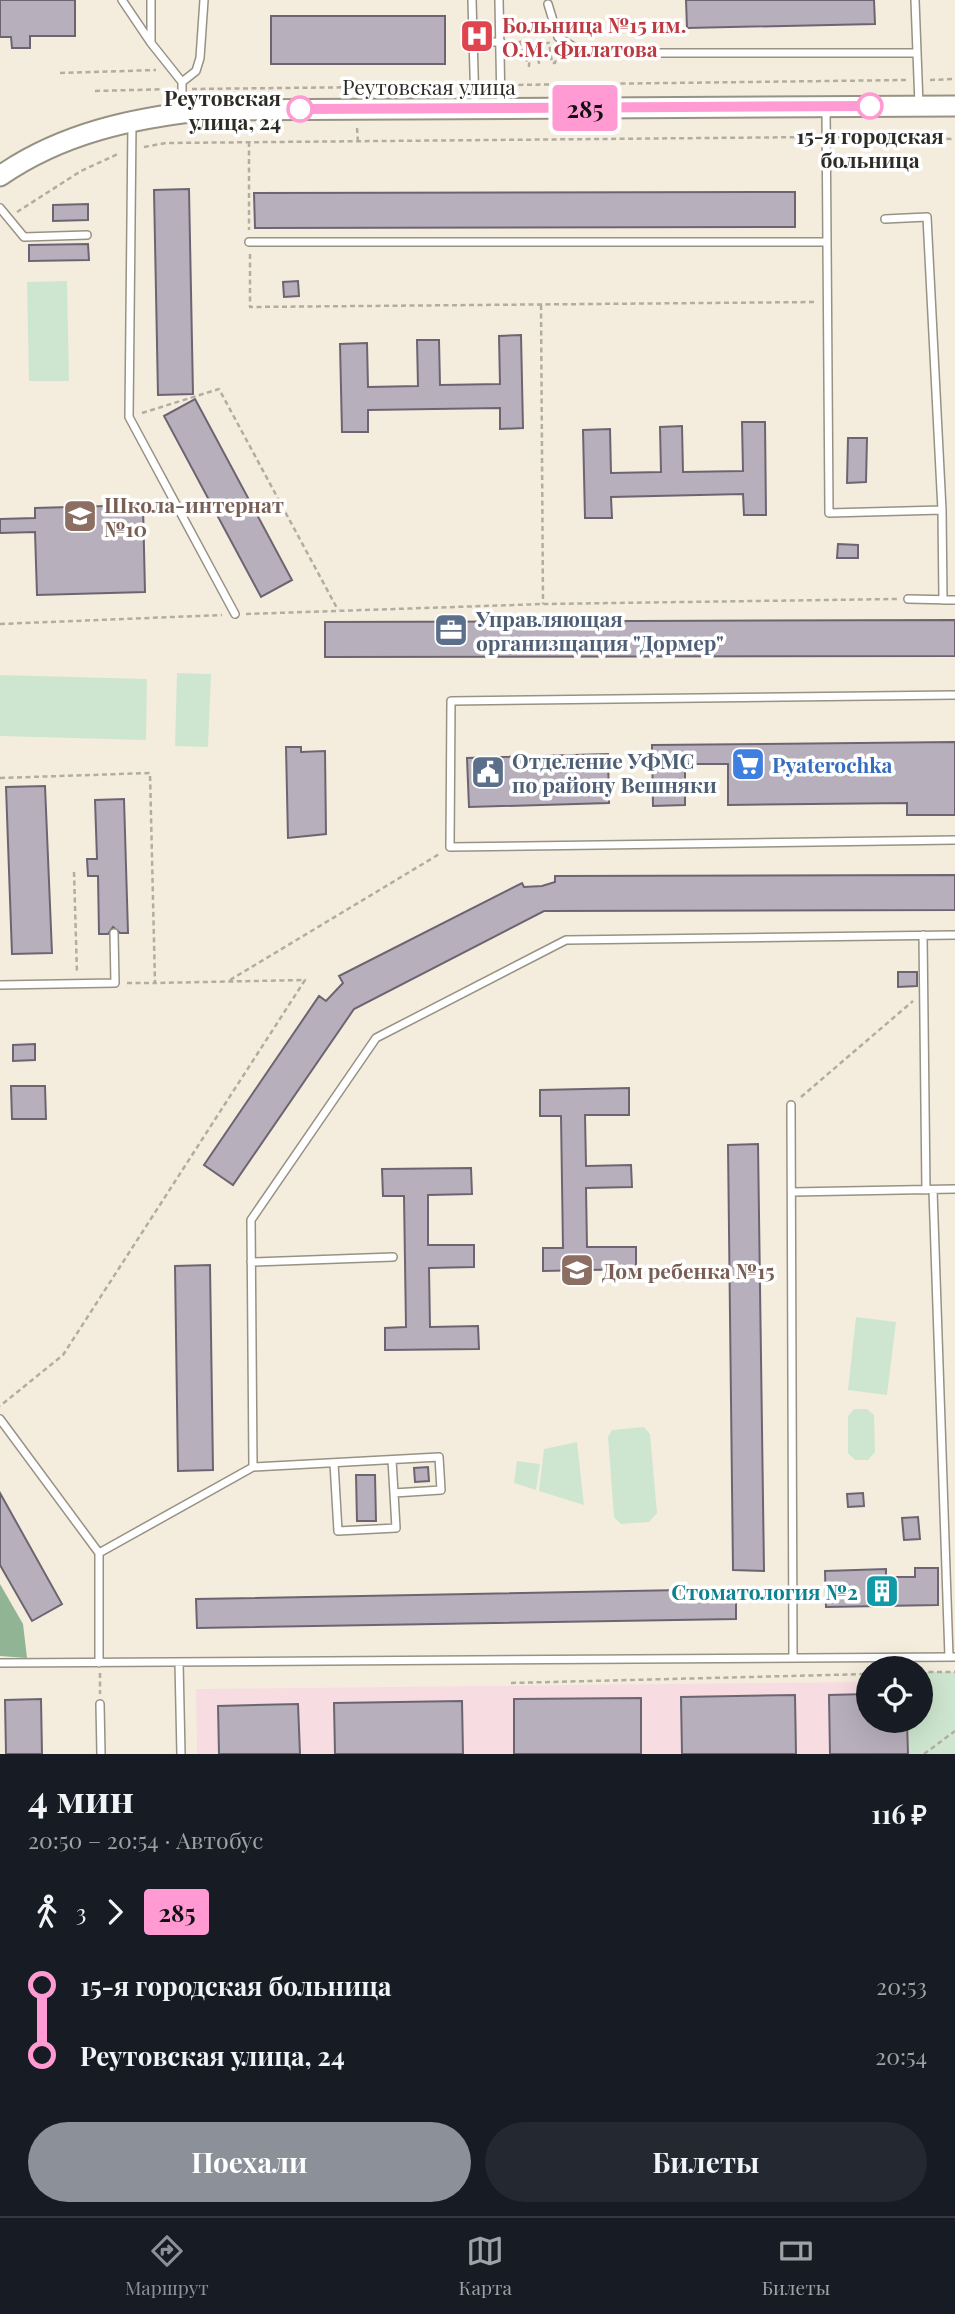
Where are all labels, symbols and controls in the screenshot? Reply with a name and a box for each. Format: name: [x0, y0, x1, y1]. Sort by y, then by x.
place label: Больница №15 им. О.М. Филатова: [502, 10, 686, 62]
hospital icon: Больница №15 им. О.М. Филатова: [458, 17, 496, 55]
street label: Реутовская улица: [342, 72, 516, 100]
place label: Реутовская улица, 24: [164, 83, 281, 135]
line badge: 285: [545, 85, 625, 131]
text: 285: [566, 92, 604, 124]
marker: 15-я городская больница: [857, 93, 883, 119]
marker: Реутовская улица, 24: [287, 96, 313, 122]
place label: 15-я городская больница: [796, 121, 944, 173]
place label: Школа-интернат №10: [104, 490, 284, 542]
school or university icon: Школа-интернат №10: [61, 497, 99, 535]
place label: Управляющая организщация "Дормер": [475, 604, 724, 656]
office icon: Управляющая организщация "Дормер": [432, 611, 470, 649]
supermarket icon: Pyaterochka: [729, 745, 767, 783]
place label: Отделение УФМС по району Вешняки: [512, 746, 717, 798]
place label: Pyaterochka: [772, 750, 893, 778]
public building icon: Отделение УФМС по району Вешняки: [469, 753, 507, 791]
school or university icon: Дом ребенка №15: [558, 1251, 596, 1289]
place label: Дом ребенка №15: [602, 1256, 775, 1284]
building icon: Стоматология №2: [863, 1572, 901, 1610]
place label: Стоматология №2: [671, 1577, 858, 1605]
map controls: [856, 1656, 933, 1733]
button: locate: [856, 1656, 933, 1733]
text: 4 мин: [28, 1772, 134, 1823]
text: 116 ₽: [871, 1796, 927, 1831]
text: 20:50 – 20:54 · Автобус: [28, 1824, 263, 1855]
icon: walk: [28, 1893, 66, 1931]
icon: forward: [96, 1893, 134, 1931]
text: 3: [76, 1896, 86, 1927]
text: 285: [158, 1896, 195, 1928]
text: 15-я городская больница: [80, 1968, 391, 2003]
text: 20:53: [876, 1970, 927, 2001]
text: Реутовская улица, 24: [80, 2038, 345, 2073]
text: 20:54: [875, 2040, 927, 2071]
button: Поехали: [28, 2122, 471, 2202]
button: Билеты: [485, 2122, 927, 2202]
tab: Маршрут: [125, 2232, 209, 2300]
tab: Карта: [459, 2232, 512, 2300]
tab: Билеты: [762, 2232, 830, 2300]

